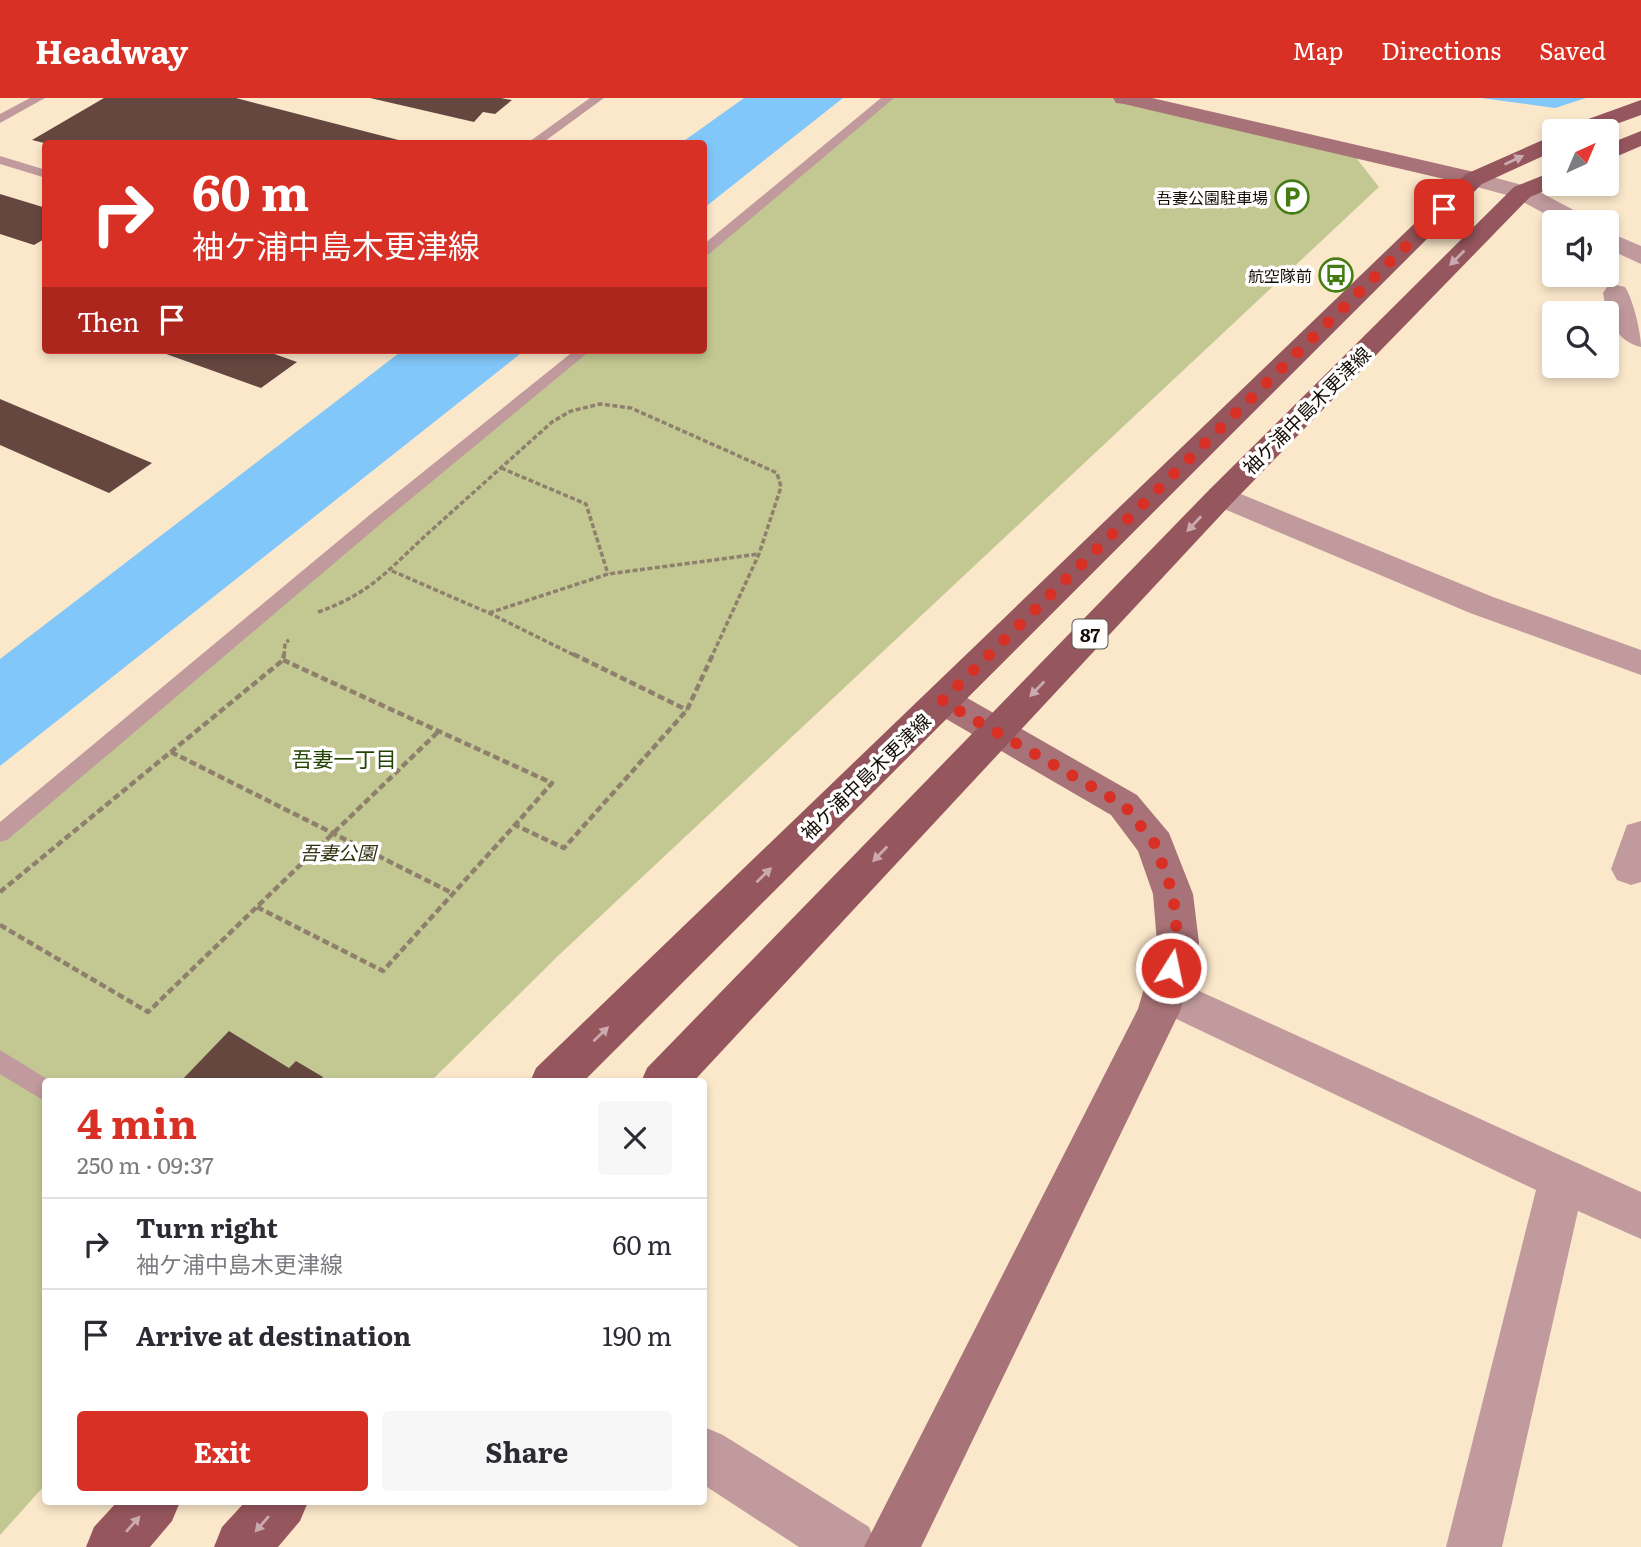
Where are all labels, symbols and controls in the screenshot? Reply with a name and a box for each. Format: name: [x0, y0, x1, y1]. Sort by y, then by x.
text: Headway: [35, 25, 188, 74]
text: Map: [1292, 32, 1343, 67]
text: Directions: [1381, 32, 1501, 67]
text: Saved: [1539, 32, 1606, 67]
north arrow: [1542, 119, 1619, 196]
map controls: [1542, 119, 1619, 378]
text: 60 m: [192, 153, 309, 226]
one-way arrow: [1504, 155, 1524, 166]
icon: right: [77, 168, 168, 259]
parking icon: 吾妻公園駐車場: [1273, 178, 1311, 216]
pin: [1414, 179, 1474, 239]
place label: 吾妻公園駐車場: [1156, 185, 1268, 209]
icon: arrive: [1425, 190, 1463, 228]
button: sound: [1542, 210, 1619, 287]
text: 袖ケ浦中島木更津線: [192, 220, 480, 268]
one-way arrow: [1449, 249, 1465, 266]
bus stop icon: 航空隊前: [1317, 256, 1355, 294]
place label: 航空隊前: [1248, 263, 1312, 287]
text: Then: [77, 301, 139, 340]
icon: arrive: [153, 301, 191, 339]
button: search: [1542, 301, 1619, 378]
street label: 袖ケ浦中島木更津線: [1236, 340, 1376, 480]
one-way arrow: [1186, 515, 1202, 532]
road number: 87: [1072, 620, 1108, 648]
one-way arrow: [1029, 681, 1046, 698]
street label: 袖ケ浦中島木更津線: [794, 707, 936, 845]
district label: 吾妻一丁目: [292, 742, 397, 773]
park label: 吾妻公園: [300, 838, 379, 866]
one-way arrow: [873, 845, 889, 862]
one-way arrow: [755, 866, 772, 883]
position arrow: [1134, 931, 1208, 1005]
one-way arrow: [592, 1026, 609, 1042]
text: 4 min: [77, 1090, 197, 1152]
button: close: [598, 1101, 672, 1175]
text: 250 m · 09:37: [77, 1147, 214, 1181]
text: Turn right: [136, 1207, 278, 1246]
text: 60 m: [613, 1224, 672, 1263]
icon: right: [77, 1225, 115, 1263]
text: 袖ケ浦中島木更津線: [136, 1246, 343, 1280]
text: Arrive at destination: [136, 1315, 411, 1354]
text: 190 m: [602, 1315, 672, 1354]
icon: arrive: [77, 1316, 115, 1354]
button: Exit: [77, 1411, 368, 1491]
button: Share: [382, 1411, 672, 1491]
one-way arrow: [125, 1516, 140, 1533]
one-way arrow: [255, 1516, 270, 1533]

